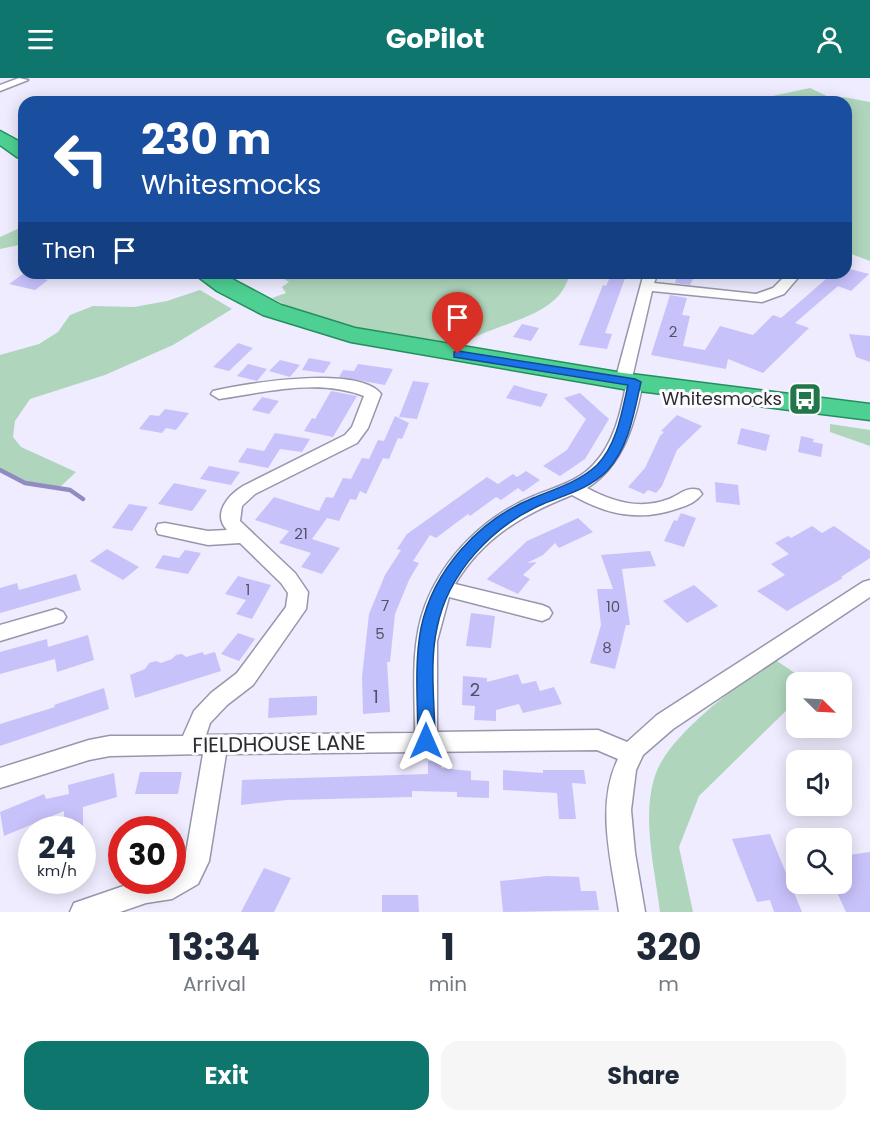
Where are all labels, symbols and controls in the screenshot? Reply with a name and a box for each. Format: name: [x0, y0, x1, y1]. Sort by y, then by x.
text: GoPilot: [386, 20, 484, 57]
icon: menu: [24, 23, 57, 56]
icon: person: [813, 23, 846, 56]
text: 230 m: [141, 110, 271, 169]
icon: left: [42, 120, 120, 198]
text: Whitesmocks: [141, 166, 321, 203]
icon: arrive: [108, 234, 141, 267]
text: Then: [42, 235, 96, 266]
pin: [432, 292, 483, 354]
icon: arrive: [441, 301, 474, 334]
house number: 2: [669, 321, 677, 342]
bus stop icon: Whitesmocks: [787, 381, 823, 417]
place label: Whitesmocks: [662, 386, 782, 411]
house number: 21: [294, 523, 308, 544]
house number: 1: [246, 579, 250, 600]
house number: 7: [381, 595, 389, 616]
house number: 10: [606, 596, 620, 617]
house number: 5: [375, 623, 385, 644]
house number: 8: [602, 637, 612, 658]
north arrow: [786, 672, 852, 738]
map controls: [786, 672, 852, 894]
house number: 2: [470, 677, 480, 702]
house number: 1: [373, 684, 379, 709]
position arrow: [394, 709, 458, 773]
street label: FIELDHOUSE LANE: [192, 727, 366, 760]
button: sound: [786, 750, 852, 816]
speed limit sign: 30: [108, 816, 186, 894]
text: 24: [38, 826, 76, 869]
button: search: [786, 828, 852, 894]
text: km/h: [37, 860, 77, 881]
text: 13:34: [169, 922, 260, 973]
text: 1: [441, 922, 455, 973]
text: 320: [636, 922, 701, 973]
text: Arrival: [183, 970, 246, 998]
text: min: [429, 970, 467, 998]
text: m: [658, 970, 679, 998]
button: Exit: [24, 1041, 429, 1110]
button: Share: [441, 1041, 846, 1110]

